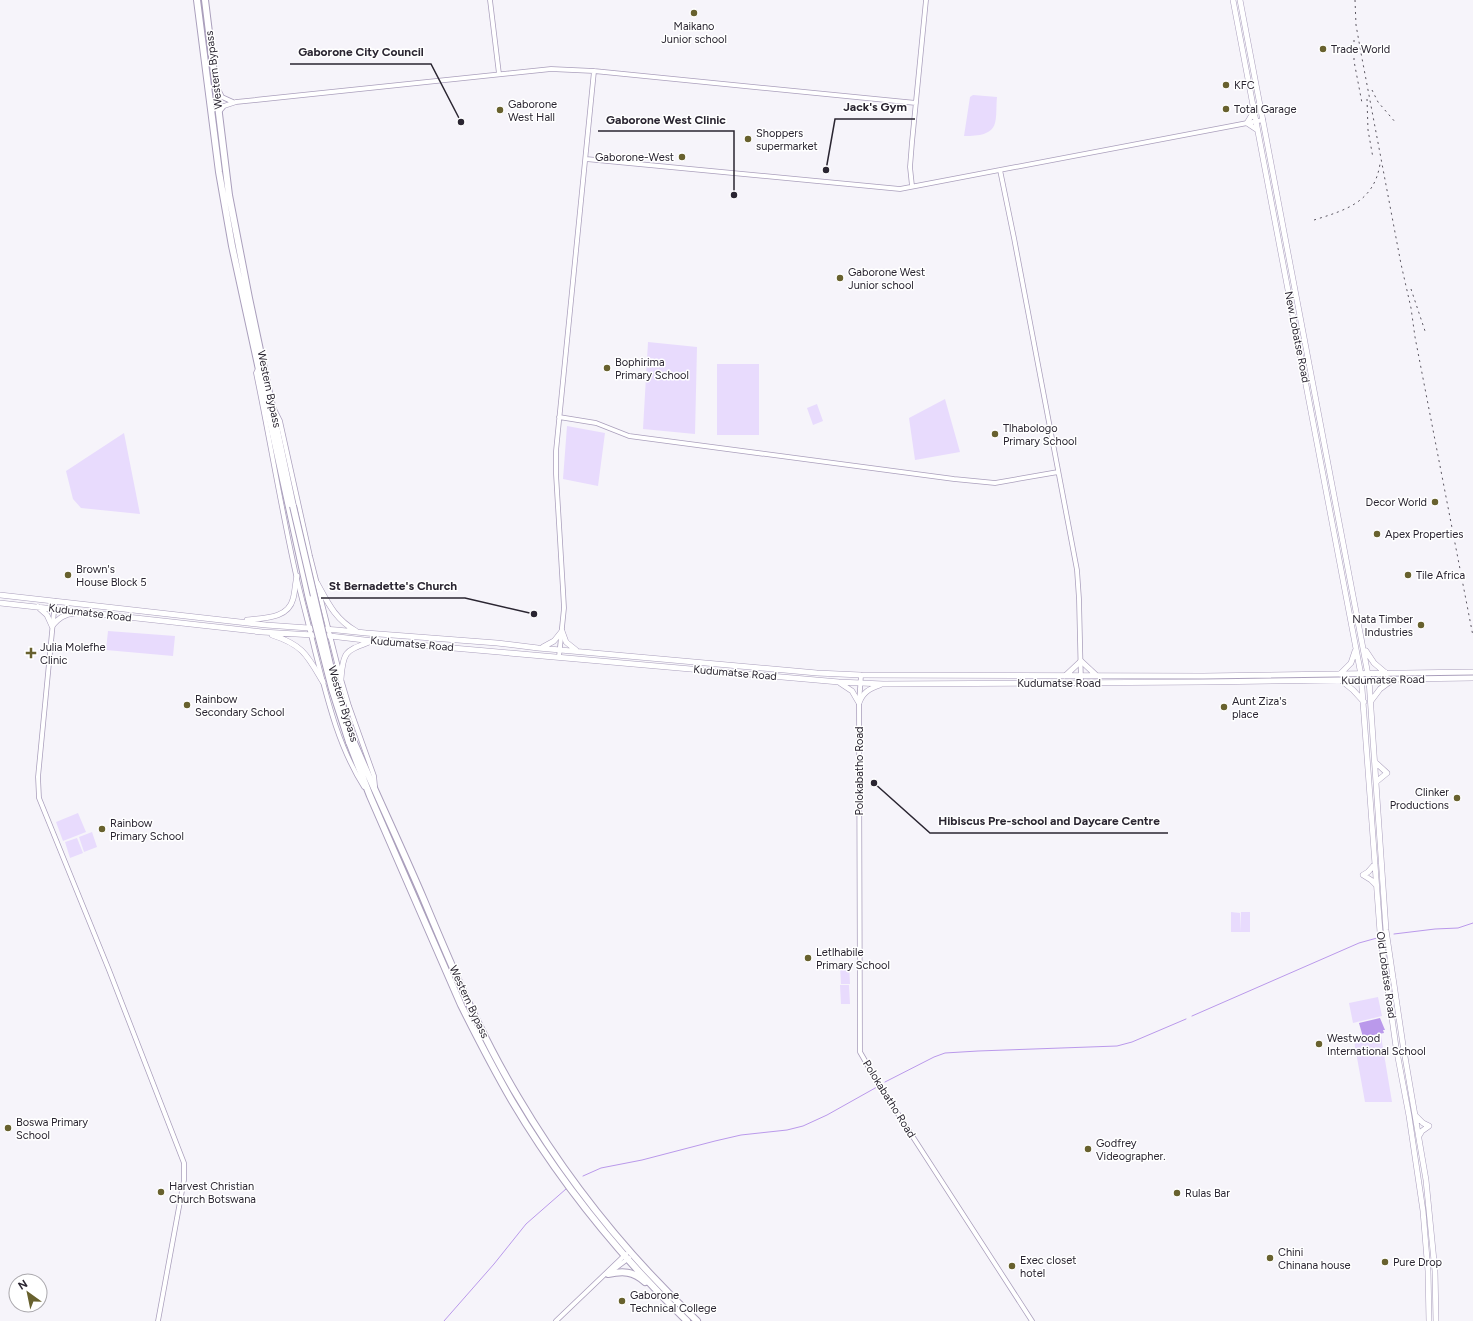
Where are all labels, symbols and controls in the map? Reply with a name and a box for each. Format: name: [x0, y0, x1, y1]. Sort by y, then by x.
marker: Maikano Junior school: [689, 8, 699, 18]
place label: Maikano Junior school: [661, 20, 727, 46]
street label: Western Bypass: [203, 30, 225, 110]
callout: Gaborone City Council: [290, 40, 431, 64]
place label: Trade World: [1331, 43, 1390, 56]
marker: Trade World: [1318, 44, 1328, 54]
text: Gaborone City Council: [298, 45, 424, 59]
place label: KFC: [1234, 79, 1255, 92]
marker: KFC: [1221, 80, 1231, 90]
callout: Jack's Gym: [835, 95, 915, 119]
place label: Gaborone West Hall: [508, 98, 557, 124]
text: Jack's Gym: [843, 100, 907, 114]
place label: Total Garage: [1234, 103, 1296, 116]
marker: Total Garage: [1221, 104, 1231, 114]
marker: Gaborone West Hall: [495, 105, 505, 115]
callout: Gaborone West Clinic: [598, 107, 734, 131]
text: Gaborone West Clinic: [606, 113, 726, 127]
place label: Shoppers supermarket: [756, 127, 818, 153]
marker: Shoppers supermarket: [743, 134, 753, 144]
place label: Gaborone-West: [595, 151, 674, 164]
marker: Gaborone-West: [677, 152, 687, 162]
place label: Gaborone West Junior school: [848, 266, 925, 292]
marker: Gaborone West Junior school: [835, 273, 845, 283]
street label: New Lobatse Road: [1282, 290, 1312, 384]
street label: Western Bypass: [254, 349, 284, 429]
place label: Bophirima Primary School: [615, 356, 689, 382]
marker: Bophirima Primary School: [602, 363, 612, 373]
place label: Tlhabologo Primary School: [1003, 422, 1077, 448]
marker: Tlhabologo Primary School: [990, 429, 1000, 439]
place label: Decor World: [1366, 496, 1427, 509]
marker: Decor World: [1430, 497, 1440, 507]
place label: Apex Properties: [1385, 528, 1463, 541]
marker: Apex Properties: [1372, 529, 1382, 539]
place label: Brown's House Block 5: [76, 563, 146, 589]
place label: Tile Africa: [1416, 569, 1465, 582]
marker: Brown's House Block 5: [63, 570, 73, 580]
marker: Tile Africa: [1403, 570, 1413, 580]
callout: St Bernadette's Church: [321, 574, 465, 598]
text: St Bernadette's Church: [329, 579, 457, 593]
street label: Kudumatse Road: [48, 601, 132, 625]
place label: Nata Timber Industries: [1352, 613, 1413, 639]
marker: Nata Timber Industries: [1416, 620, 1426, 630]
street label: Kudumatse Road: [370, 634, 454, 654]
place label: Julia Molefhe Clinic: [40, 641, 105, 667]
marker: Julia Molefhe Clinic: [25, 647, 37, 659]
street label: Kudumatse Road: [693, 663, 777, 683]
street label: Western Bypass: [325, 664, 361, 744]
street label: Kudumatse Road: [1341, 673, 1425, 687]
street label: Kudumatse Road: [1017, 677, 1101, 690]
place label: Rainbow Secondary School: [195, 693, 285, 719]
place label: Aunt Ziza's place: [1232, 695, 1287, 721]
marker: Rainbow Secondary School: [182, 700, 192, 710]
marker: Aunt Ziza's place: [1219, 702, 1229, 712]
street label: Polokabatho Road: [853, 726, 866, 816]
place label: Clinker Productions: [1390, 786, 1449, 812]
marker: Clinker Productions: [1452, 793, 1462, 803]
callout: Hibiscus Pre-school and Daycare Centre: [930, 809, 1168, 833]
text: Hibiscus Pre-school and Daycare Centre: [938, 814, 1160, 828]
place label: Rainbow Primary School: [110, 817, 184, 843]
marker: Rainbow Primary School: [97, 824, 107, 834]
street label: Old Lobatse Road: [1373, 931, 1399, 1019]
place label: Letlhabile Primary School: [816, 946, 890, 972]
marker: Letlhabile Primary School: [803, 953, 813, 963]
street label: Western Bypass: [446, 964, 492, 1040]
place label: Westwood International School: [1327, 1032, 1426, 1058]
marker: Westwood International School: [1314, 1039, 1324, 1049]
street label: Polokabatho Road: [860, 1058, 918, 1140]
place label: Boswa Primary School: [16, 1116, 88, 1142]
marker: Boswa Primary School: [3, 1123, 13, 1133]
place label: Godfrey Videographer.: [1096, 1137, 1165, 1163]
marker: Godfrey Videographer.: [1083, 1144, 1093, 1154]
place label: Harvest Christian Church Botswana: [169, 1180, 256, 1206]
marker: Harvest Christian Church Botswana: [156, 1187, 166, 1197]
place label: Rulas Bar: [1185, 1187, 1230, 1200]
marker: Rulas Bar: [1172, 1188, 1182, 1198]
place label: Chini Chinana house: [1278, 1246, 1351, 1272]
marker: Chini Chinana house: [1265, 1253, 1275, 1263]
place label: Exec closet hotel: [1020, 1254, 1076, 1280]
place label: Pure Drop: [1393, 1256, 1443, 1269]
marker: Pure Drop: [1380, 1257, 1390, 1267]
marker: Exec closet hotel: [1007, 1261, 1017, 1271]
north arrow: [8, 1273, 48, 1313]
text: N: [16, 1277, 30, 1293]
place label: Gaborone Technical College: [630, 1289, 717, 1315]
marker: Gaborone Technical College: [617, 1296, 627, 1306]

